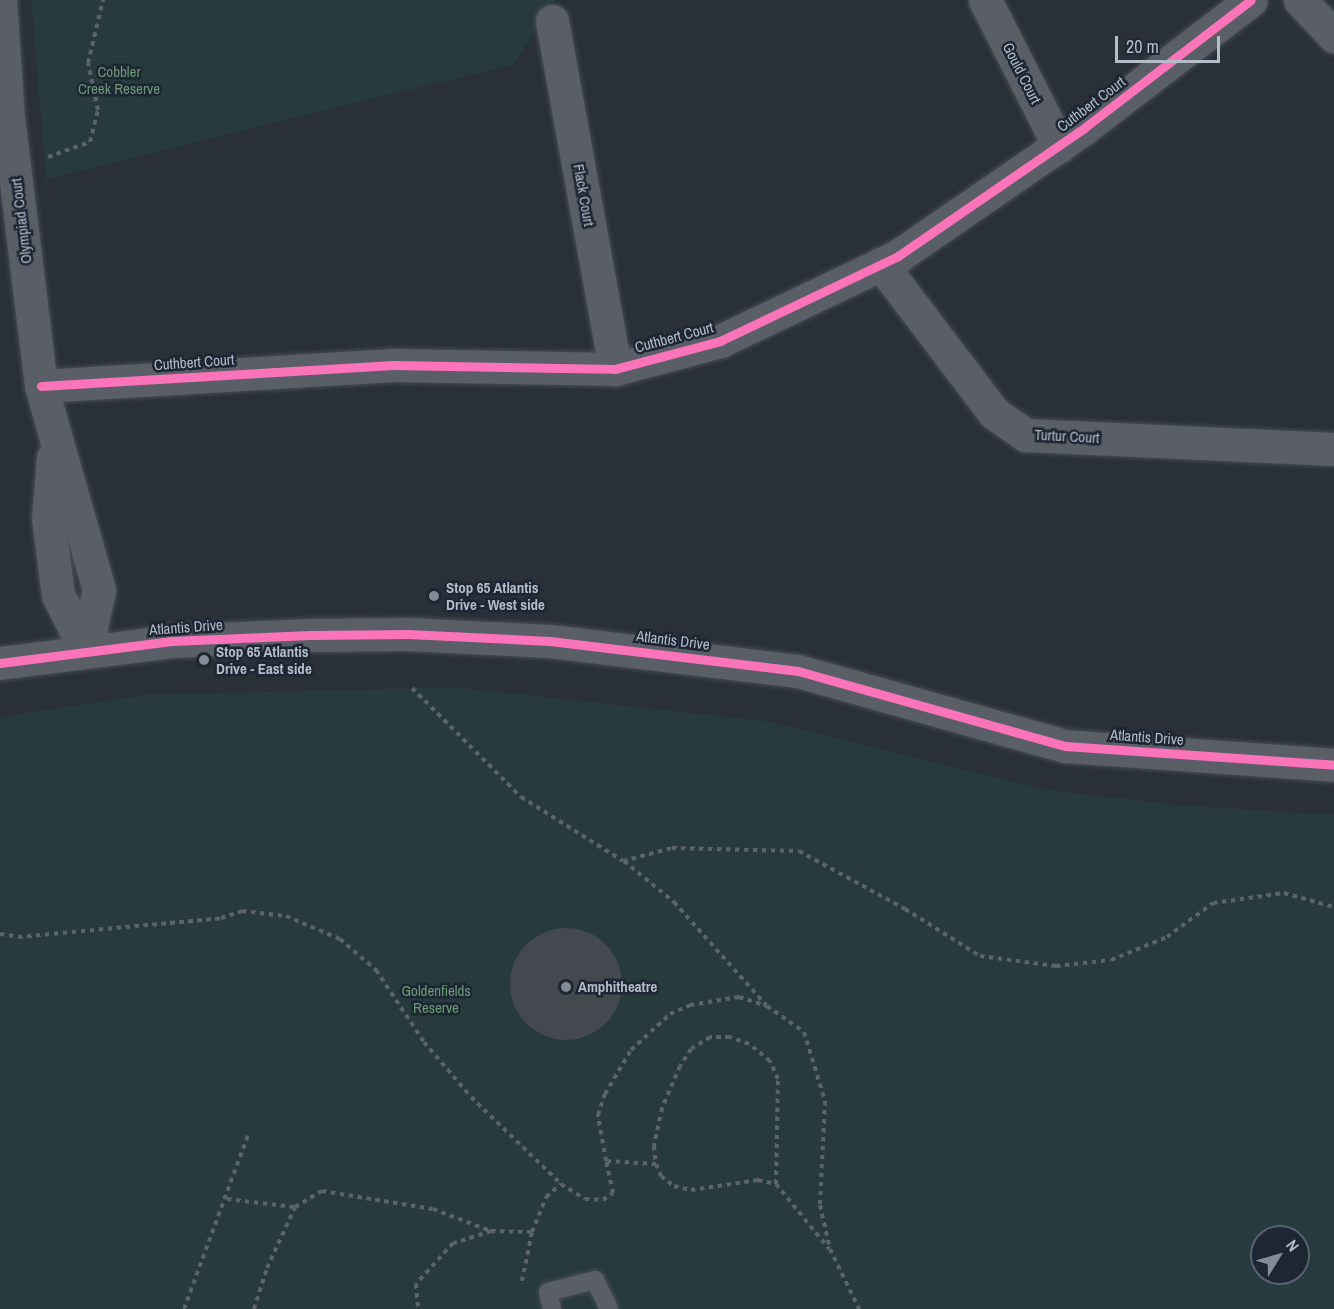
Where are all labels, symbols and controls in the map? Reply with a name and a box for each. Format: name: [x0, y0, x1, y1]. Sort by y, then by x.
scale bar: [1118, 24, 1223, 62]
text: 20 m: [1126, 34, 1159, 59]
street label: Gould Court: [999, 39, 1045, 107]
park label: Cobbler Creek Reserve: [78, 62, 160, 97]
street label: Cuthbert Court: [1053, 73, 1129, 135]
street label: Flack Court: [570, 162, 598, 228]
street label: Olympiad Court: [7, 177, 35, 265]
street label: Cuthbert Court: [633, 318, 715, 356]
street label: Cuthbert Court: [153, 350, 235, 374]
street label: Turtur Court: [1034, 425, 1100, 447]
place label: Stop 65 Atlantis Drive - West side: [446, 578, 545, 613]
marker: Stop 65 Atlantis Drive - West side: [427, 589, 441, 603]
street label: Atlantis Drive: [149, 615, 223, 639]
street label: Atlantis Drive: [635, 627, 711, 653]
place label: Stop 65 Atlantis Drive - East side: [216, 642, 312, 677]
marker: Stop 65 Atlantis Drive - East side: [197, 653, 211, 667]
street label: Atlantis Drive: [1110, 725, 1184, 749]
place label: Amphitheatre: [578, 978, 657, 996]
marker: Amphitheatre: [559, 980, 573, 994]
park label: Goldenfields Reserve: [401, 981, 471, 1016]
north arrow: [1250, 1225, 1310, 1285]
text: N: [1281, 1235, 1304, 1256]

